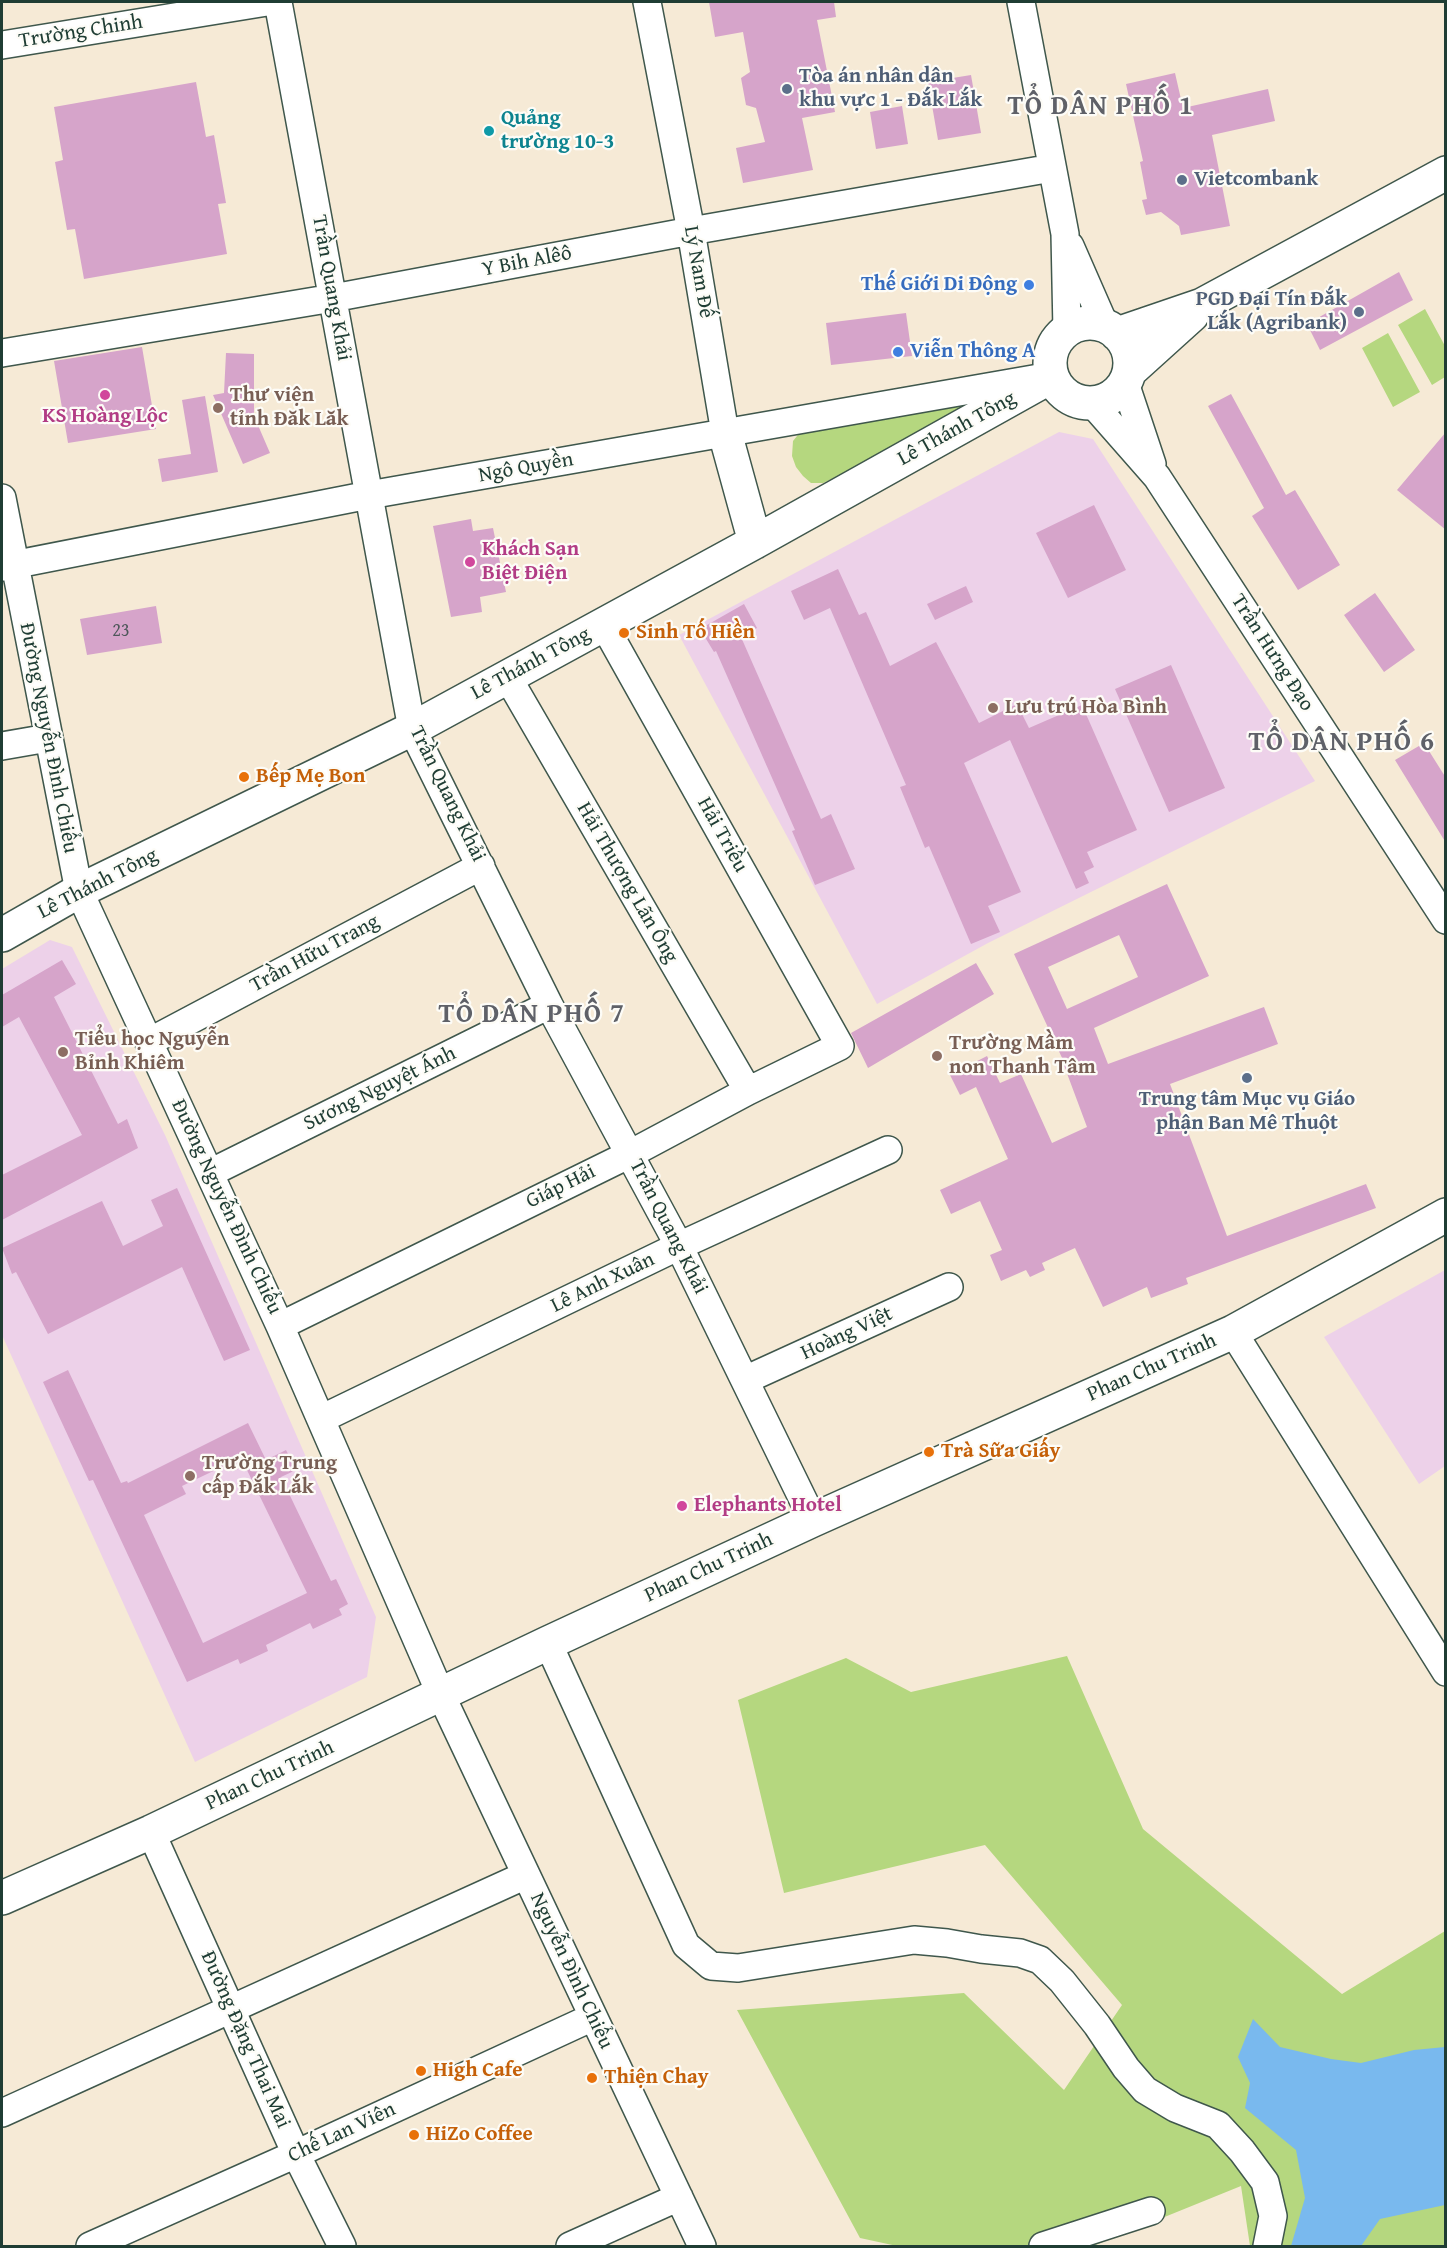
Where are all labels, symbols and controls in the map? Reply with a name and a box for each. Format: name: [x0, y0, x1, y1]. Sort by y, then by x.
street label: Trường Chinh: [17, 10, 145, 54]
place label: Tòa án nhân dân khu vực 1 - Đắk Lắk: [799, 64, 982, 114]
marker: Tòa án nhân dân khu vực 1 - Đắk Lắk: [780, 82, 794, 96]
district label: TỔ DÂN PHỐ 1: [1007, 91, 1195, 123]
place label: Quảng trường 10-3: [501, 106, 614, 156]
marker: Quảng trường 10-3: [482, 124, 496, 138]
place label: Vietcombank: [1194, 167, 1318, 193]
marker: Vietcombank: [1175, 173, 1189, 187]
street label: Trần Quang Khải: [306, 213, 356, 363]
street label: Lý Nam Đế: [677, 224, 719, 320]
street label: Y Bih Alêô: [480, 241, 574, 283]
place label: Thế Giới Di Động: [861, 272, 1017, 298]
marker: Thế Giới Di Động: [1022, 278, 1036, 292]
place label: PGD Đại Tín Đắk Lắk (Agribank): [1196, 287, 1347, 337]
marker: PGD Đại Tín Đắk Lắk (Agribank): [1352, 305, 1366, 319]
place label: Viễn Thông A: [910, 339, 1035, 365]
marker: Viễn Thông A: [891, 345, 905, 359]
place label: Thư viện tỉnh Đăk Lăk: [230, 383, 349, 433]
street label: Lê Thánh Tông: [894, 386, 1020, 472]
marker: KS Hoàng Lộc: [98, 388, 112, 402]
marker: Thư viện tỉnh Đăk Lăk: [211, 401, 225, 415]
place label: KS Hoàng Lộc: [42, 404, 168, 430]
street label: Ngô Quyền: [477, 447, 575, 489]
place label: Khách Sạn Biệt Điện: [482, 537, 579, 587]
marker: Khách Sạn Biệt Điện: [463, 555, 477, 569]
street label: Trần Hưng Đạo: [1225, 590, 1319, 716]
house number: 23: [112, 620, 130, 642]
place label: Sinh Tố Hiền: [636, 620, 755, 646]
street label: Đường Nguyễn Đình Chiểu: [13, 621, 83, 855]
street label: Lê Thánh Tông: [467, 622, 595, 706]
marker: Sinh Tố Hiền: [617, 626, 631, 640]
place label: Lưu trú Hòa Bình: [1005, 695, 1167, 721]
marker: Lưu trú Hòa Bình: [986, 701, 1000, 715]
street label: Trần Quang Khải: [403, 722, 491, 866]
district label: TỔ DÂN PHỐ 6: [1248, 727, 1436, 759]
place label: Bếp Mẹ Bon: [256, 764, 365, 790]
marker: Bếp Mẹ Bon: [237, 770, 251, 784]
street label: Hải Triều: [691, 793, 753, 877]
street label: Hải Thượng Lãn Ông: [571, 798, 683, 968]
street label: Lê Thánh Tông: [34, 843, 162, 925]
street label: Trần Hữu Trang: [246, 909, 384, 999]
district label: TỔ DÂN PHỐ 7: [438, 999, 626, 1031]
place label: Tiểu học Nguyễn Bỉnh Khiêm: [75, 1027, 229, 1077]
place label: Trường Mầm non Thanh Tâm: [949, 1031, 1096, 1081]
street label: Sương Nguyệt Ánh: [300, 1041, 460, 1137]
marker: Tiểu học Nguyễn Bỉnh Khiêm: [56, 1045, 70, 1059]
marker: Trường Mầm non Thanh Tâm: [930, 1049, 944, 1063]
marker: Trung tâm Mục vụ Giáo phận Ban Mê Thuột: [1240, 1071, 1254, 1085]
place label: Trung tâm Mục vụ Giáo phận Ban Mê Thuột: [1139, 1087, 1355, 1137]
street label: Đường Nguyễn Đình Chiểu: [165, 1096, 287, 1318]
street label: Trần Quang Khải: [623, 1155, 713, 1299]
street label: Giáp Hải: [522, 1159, 600, 1215]
street label: Lê Anh Xuân: [547, 1247, 659, 1319]
street label: Hoàng Việt: [797, 1302, 897, 1366]
street label: Phan Chu Trinh: [1084, 1328, 1220, 1408]
place label: Trà Sữa Giấy: [941, 1439, 1060, 1465]
marker: Trà Sữa Giấy: [922, 1445, 936, 1459]
place label: Trường Trung cấp Đắk Lắk: [202, 1451, 337, 1501]
marker: Trường Trung cấp Đắk Lắk: [183, 1469, 197, 1483]
place label: Elephants Hotel: [694, 1493, 842, 1519]
marker: Elephants Hotel: [675, 1499, 689, 1513]
street label: Phan Chu Trinh: [641, 1527, 777, 1609]
street label: Phan Chu Trinh: [202, 1735, 338, 1817]
street label: Nguyễn Đình Chiểu: [524, 1889, 618, 2053]
street label: Đường Đặng Thai Mai: [195, 1948, 295, 2132]
place label: High Cafe: [433, 2058, 522, 2084]
marker: High Cafe: [414, 2064, 428, 2078]
place label: Thiện Chay: [604, 2065, 708, 2091]
marker: Thiện Chay: [585, 2071, 599, 2085]
street label: Chế Lan Viên: [284, 2097, 400, 2169]
place label: HiZo Coffee: [426, 2122, 533, 2148]
marker: HiZo Coffee: [407, 2128, 421, 2142]

